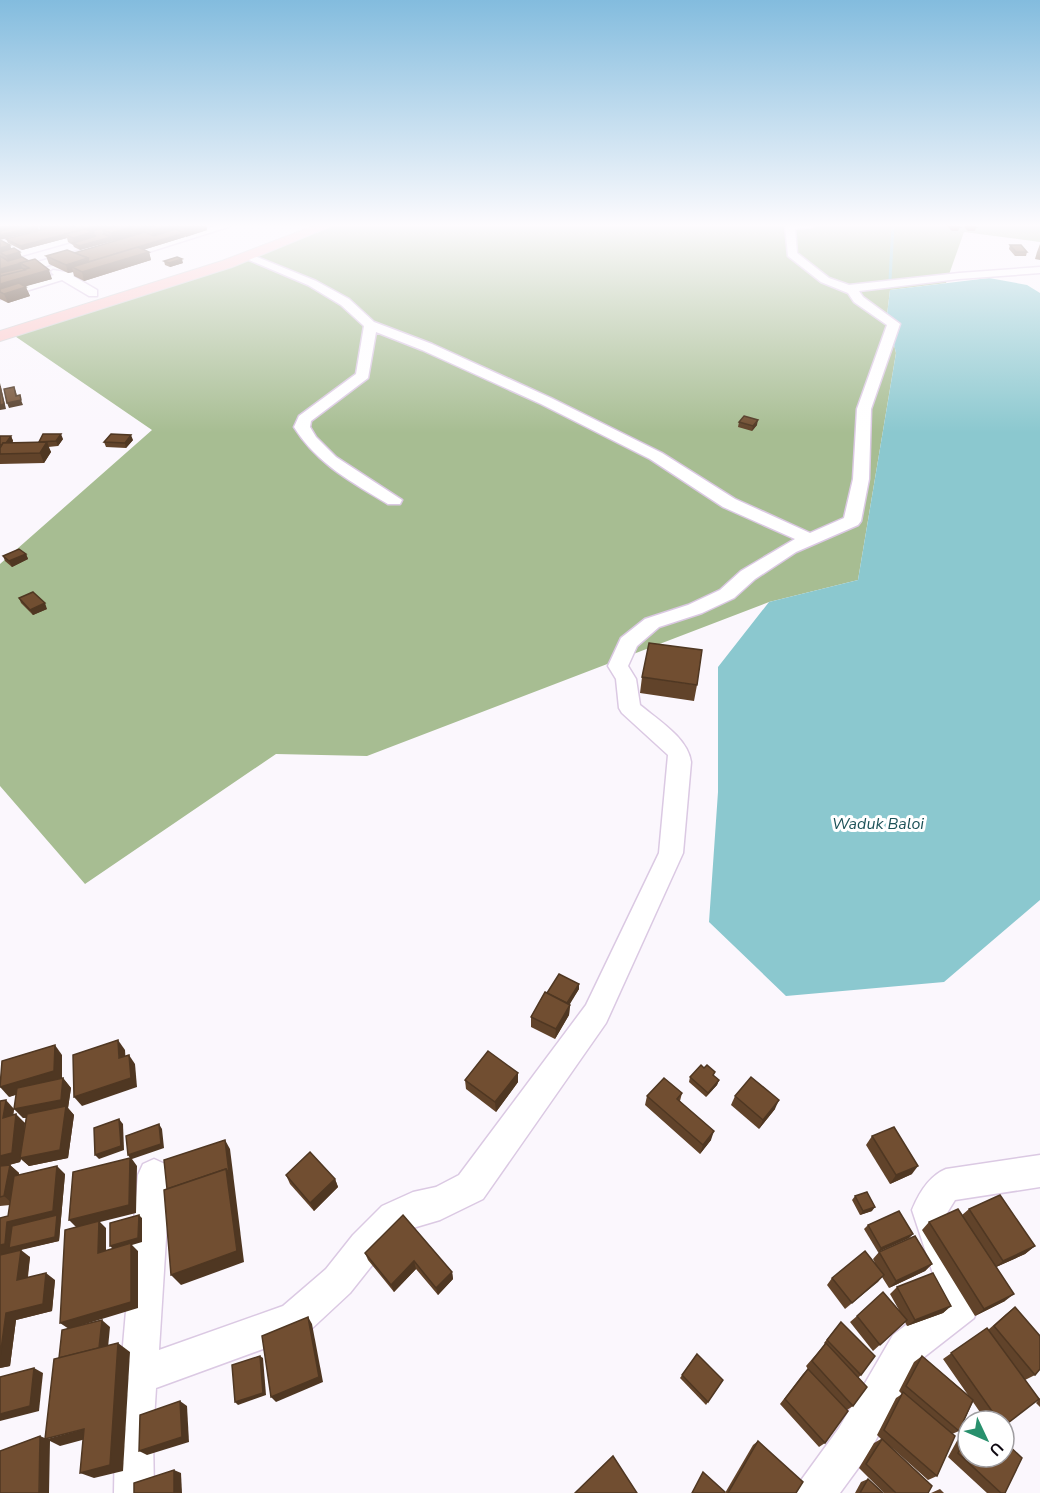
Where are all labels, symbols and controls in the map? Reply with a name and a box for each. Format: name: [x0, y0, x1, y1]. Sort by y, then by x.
water label: Waduk Baloi: [832, 813, 924, 835]
north arrow: [956, 1409, 1016, 1469]
text: U: [984, 1437, 1008, 1461]

